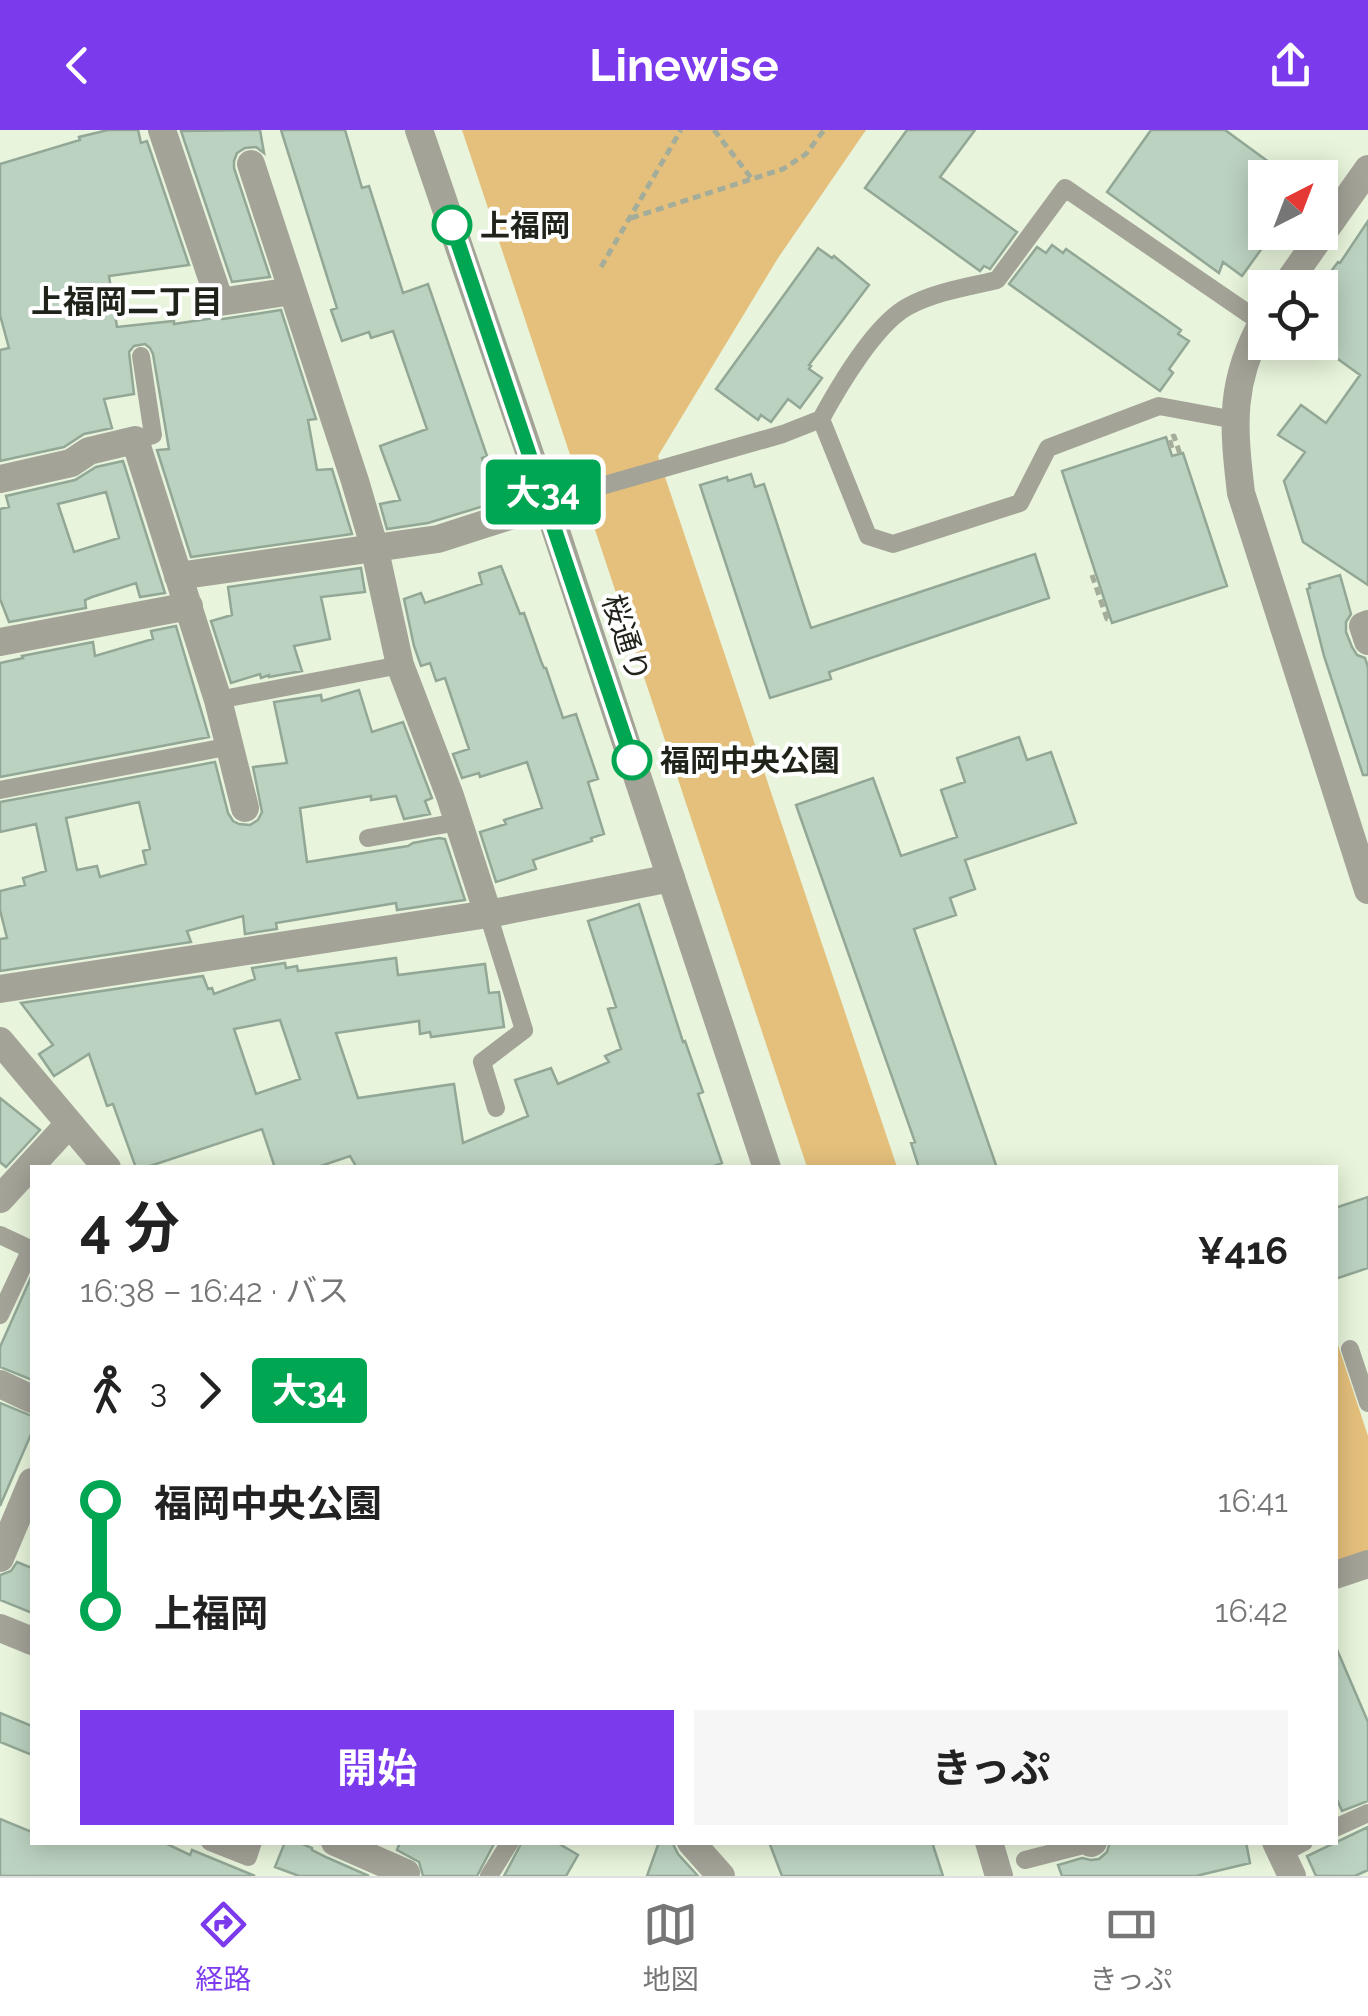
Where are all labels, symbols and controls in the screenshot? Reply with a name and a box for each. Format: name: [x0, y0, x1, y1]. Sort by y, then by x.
icon: back: [50, 38, 105, 93]
icon: share: [1263, 38, 1318, 93]
text: Linewise: [589, 39, 779, 92]
north arrow: [1248, 160, 1338, 250]
map controls: [1248, 160, 1338, 360]
marker: 上福岡: [433, 206, 471, 244]
place label: 上福岡: [480, 208, 570, 243]
button: locate: [1248, 270, 1338, 360]
district label: 上福岡二丁目: [31, 283, 223, 320]
line badge: 大34: [486, 460, 600, 524]
text: 大34: [506, 472, 580, 513]
street label: 桜通り: [595, 590, 657, 686]
marker: 福岡中央公園: [613, 741, 651, 779]
place label: 福岡中央公園: [660, 743, 840, 778]
text: 4 分: [80, 1195, 180, 1260]
text: ¥416: [1197, 1228, 1288, 1273]
text: 16:38 – 16:42 · バス: [80, 1272, 349, 1309]
icon: walk: [80, 1363, 135, 1418]
icon: forward: [182, 1363, 237, 1418]
text: 大34: [272, 1370, 347, 1411]
text: 3: [150, 1372, 167, 1409]
text: 福岡中央公園: [154, 1481, 382, 1526]
text: 16:41: [1218, 1482, 1288, 1519]
text: 上福岡: [154, 1591, 268, 1636]
text: 16:42: [1215, 1592, 1288, 1629]
button: 開始: [80, 1710, 674, 1825]
button: きっぷ: [694, 1710, 1288, 1825]
tab: 経路: [196, 1897, 252, 1997]
tab: 地図: [643, 1897, 699, 1997]
tab: きっぷ: [1090, 1897, 1172, 1997]

